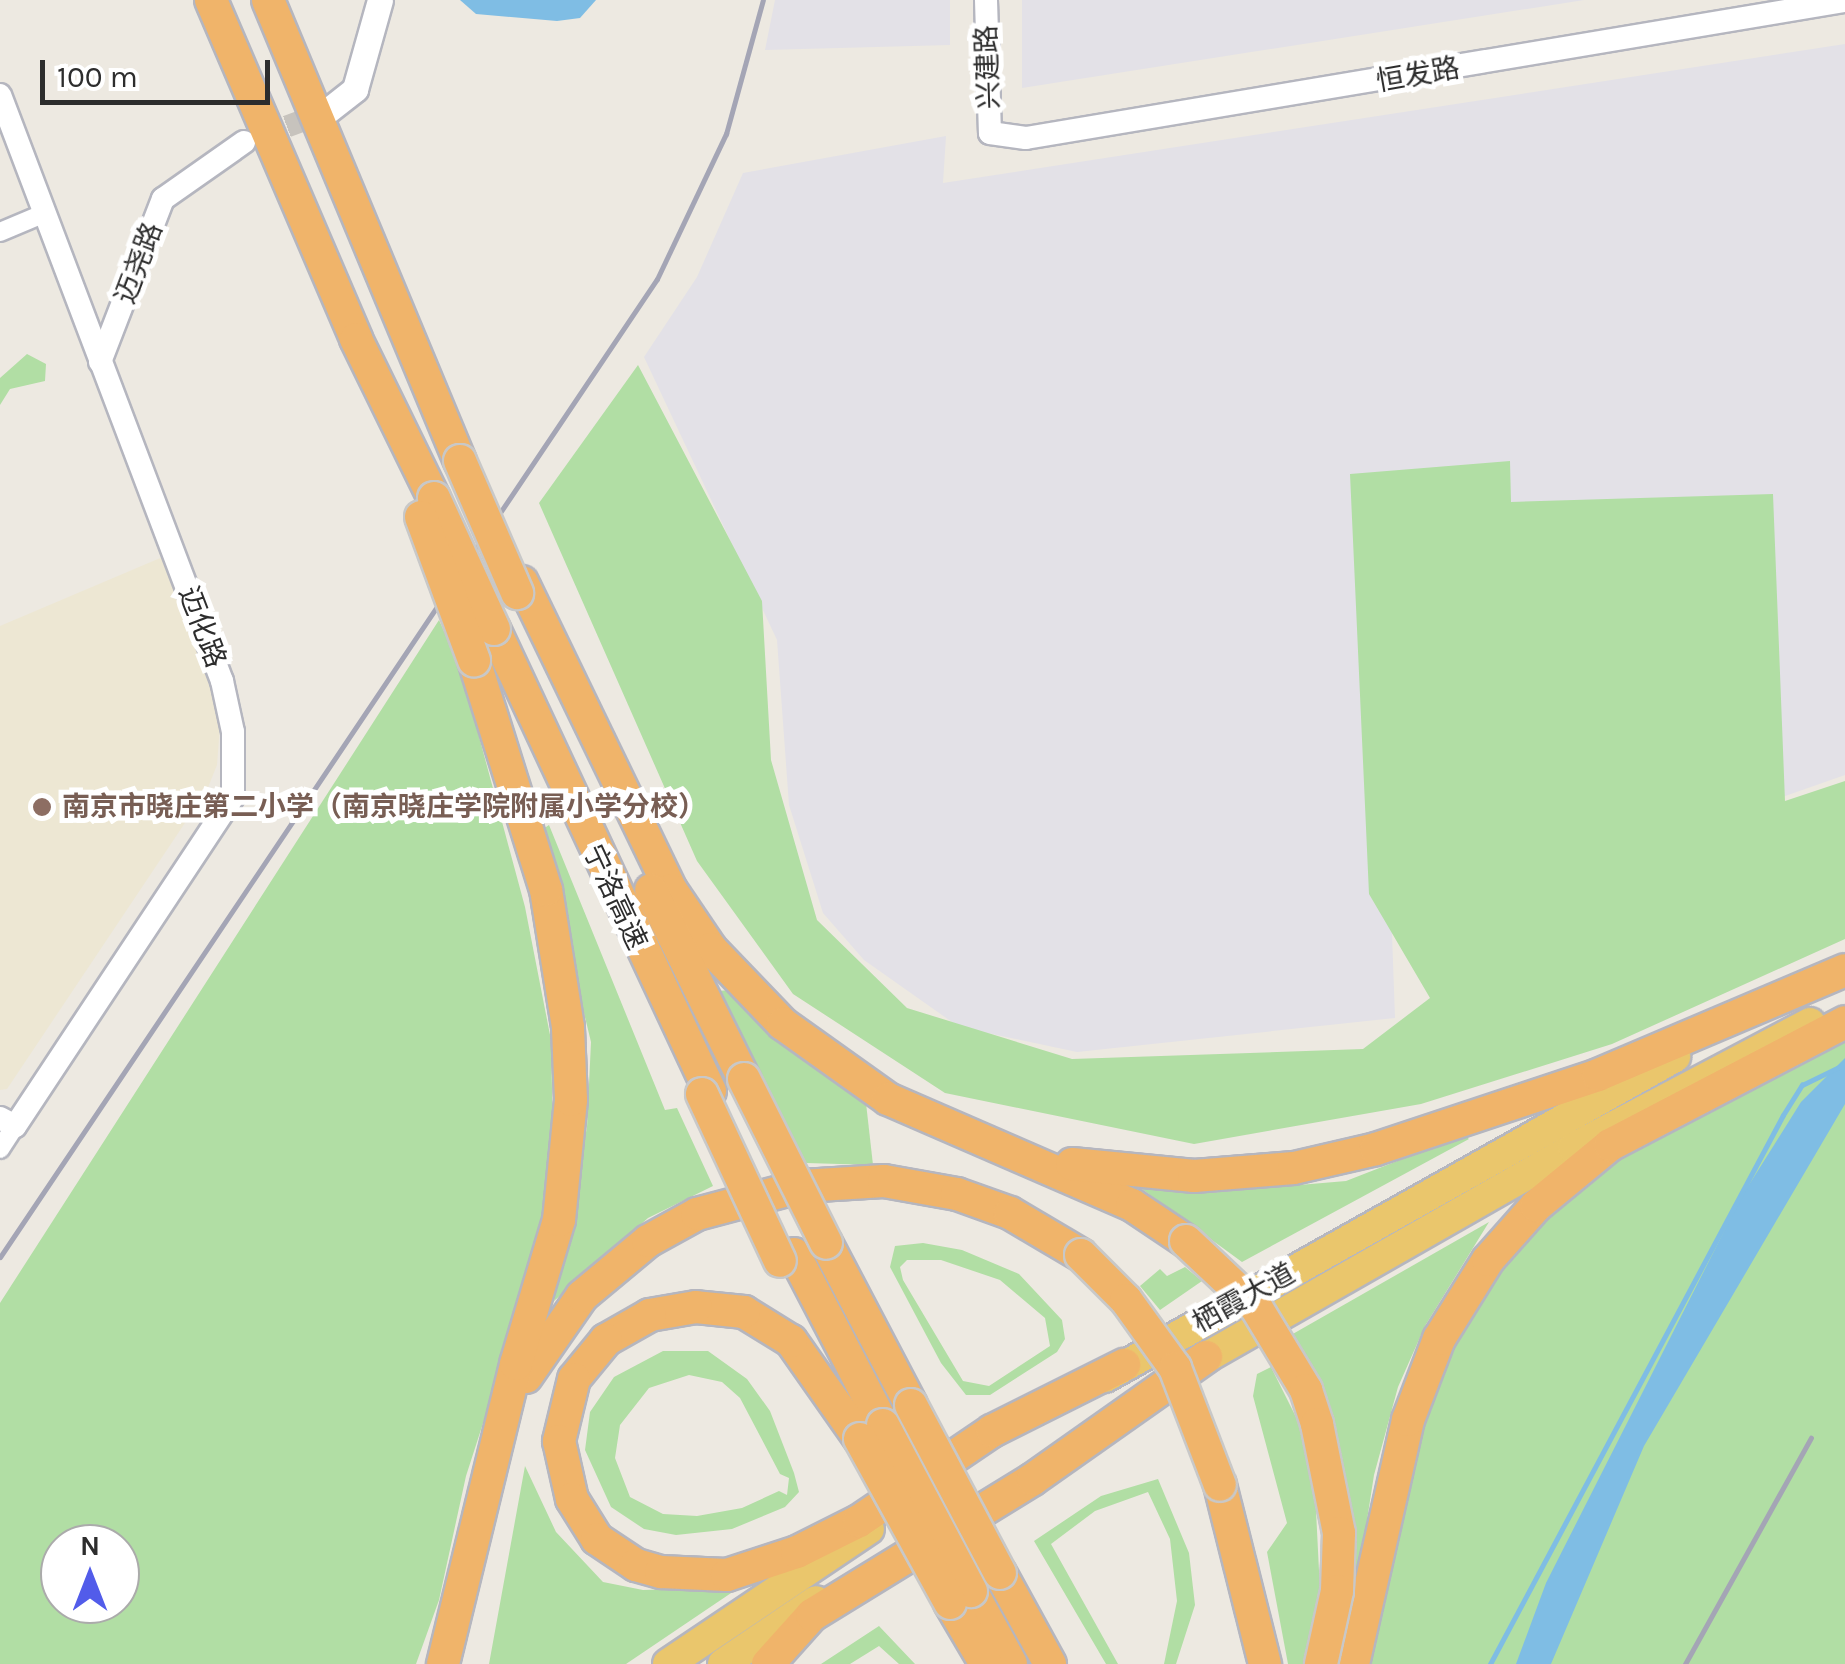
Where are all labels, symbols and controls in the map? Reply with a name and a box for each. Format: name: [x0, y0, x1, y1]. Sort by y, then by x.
street label: 兴建路: [970, 24, 1006, 110]
scale bar: [45, 40, 275, 102]
street label: 恒发路: [1374, 51, 1462, 99]
text: 100 m: [57, 59, 138, 95]
street label: 迈尧路: [108, 218, 170, 308]
street label: 迈化路: [171, 582, 233, 672]
place label: 南京市晓庄第二小学（南京晓庄学院附属小学分校）: [62, 790, 706, 824]
marker: 南京市晓庄第二小学（南京晓庄学院附属小学分校）: [31, 796, 53, 818]
street label: 宁洛高速: [576, 839, 654, 955]
street label: 栖霞大道: [1187, 1256, 1301, 1340]
north arrow: [40, 1524, 140, 1624]
text: N: [80, 1529, 100, 1562]

